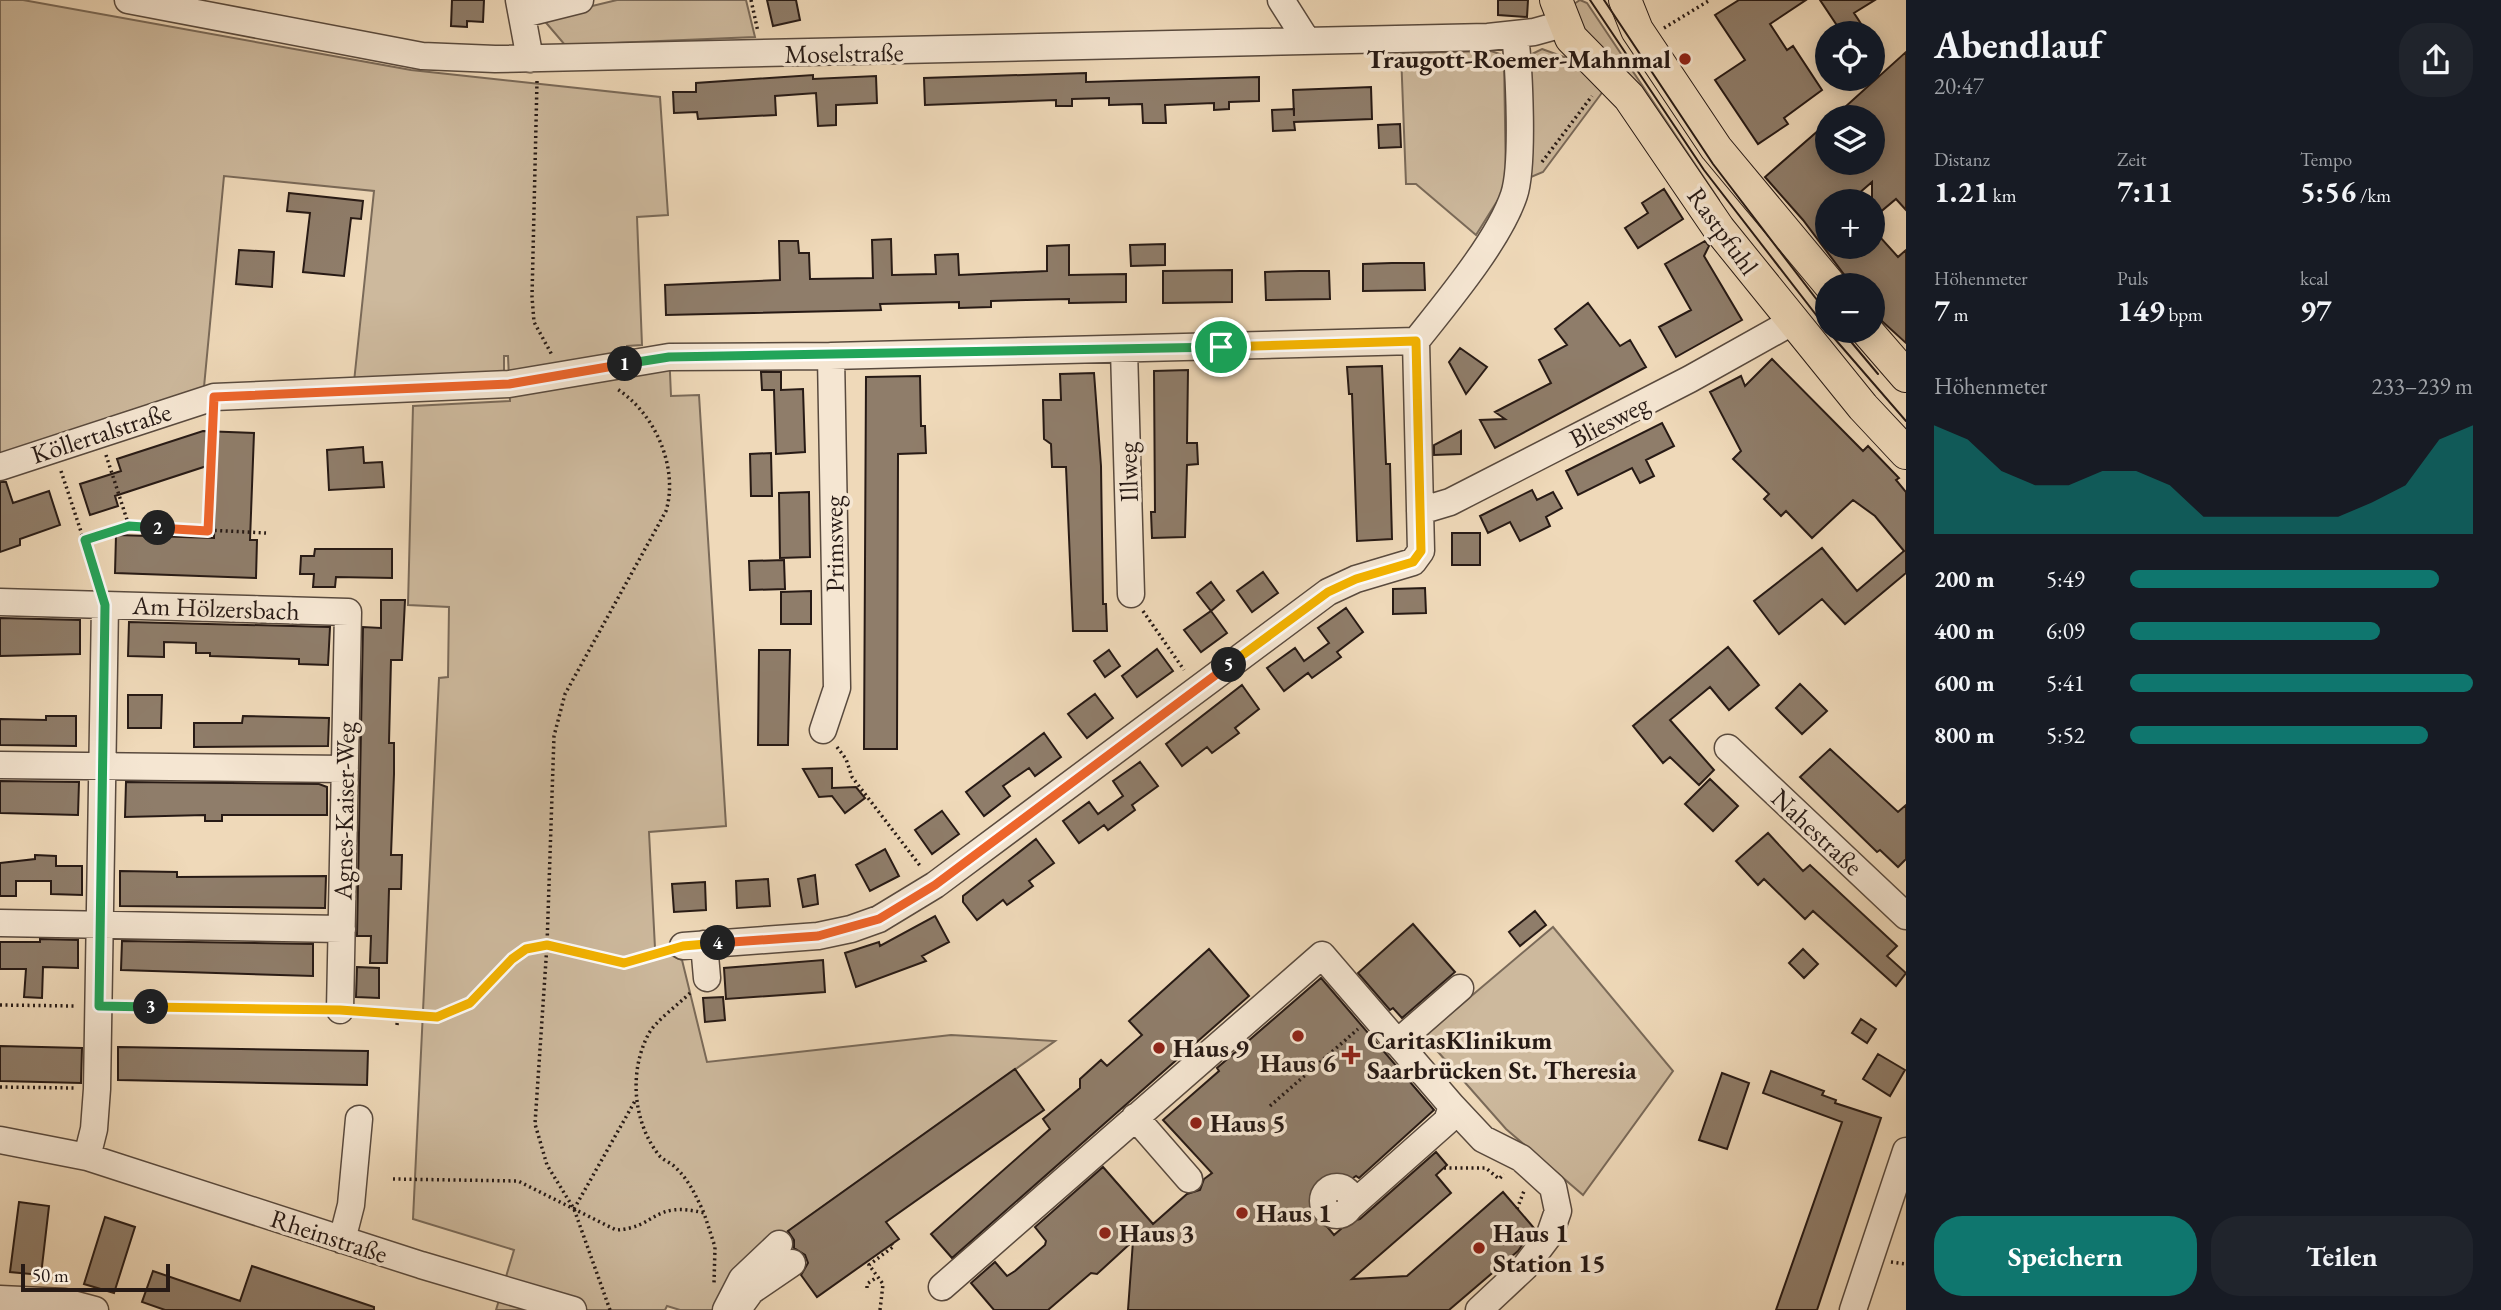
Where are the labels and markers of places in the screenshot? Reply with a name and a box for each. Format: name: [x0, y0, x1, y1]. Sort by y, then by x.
place label: Traugott-Roemer-Mahnmal: [1366, 42, 1671, 76]
marker: Traugott-Roemer-Mahnmal: [1677, 51, 1693, 67]
pin: [1191, 317, 1251, 377]
pin: 1: [608, 346, 642, 382]
pin: 2: [140, 510, 176, 546]
pin: 5: [1212, 648, 1246, 682]
pin: 4: [700, 926, 736, 960]
pin: 3: [134, 990, 168, 1024]
place label: CaritasKlinikum Saarbrücken St. Theresia: [1367, 1023, 1637, 1087]
marker: Haus 6: [1290, 1028, 1306, 1044]
place label: Haus 9: [1173, 1031, 1249, 1065]
marker: Haus 9: [1151, 1040, 1167, 1056]
marker: CaritasKlinikum Saarbrücken St. Theresia: [1341, 1045, 1361, 1065]
place label: Haus 6: [1260, 1046, 1336, 1080]
place label: Haus 5: [1210, 1106, 1286, 1140]
marker: Haus 5: [1188, 1115, 1204, 1131]
place label: Haus 1: [1256, 1196, 1332, 1230]
marker: Haus 1: [1234, 1205, 1250, 1221]
place label: Haus 3: [1119, 1216, 1195, 1250]
place label: Haus 1 Station 15: [1493, 1216, 1606, 1280]
marker: Haus 3: [1097, 1225, 1113, 1241]
marker: Haus 1 Station 15: [1471, 1240, 1487, 1256]

